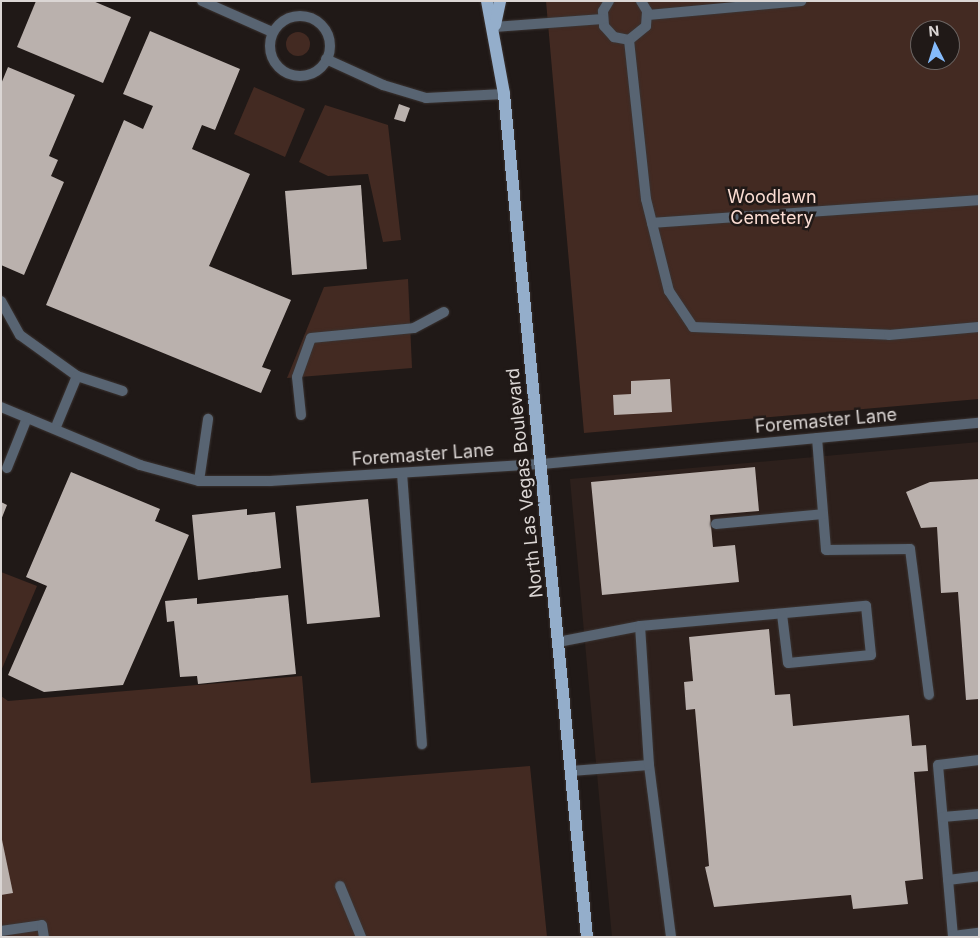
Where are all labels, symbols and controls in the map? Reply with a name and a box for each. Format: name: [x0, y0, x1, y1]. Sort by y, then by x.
north arrow: [910, 20, 960, 70]
text: N: [928, 22, 940, 39]
park label: Woodlawn Cemetery: [727, 187, 817, 230]
street label: North Las Vegas Boulevard: [502, 367, 548, 599]
street label: Foremaster Lane: [754, 404, 898, 438]
street label: Foremaster Lane: [351, 439, 495, 471]

